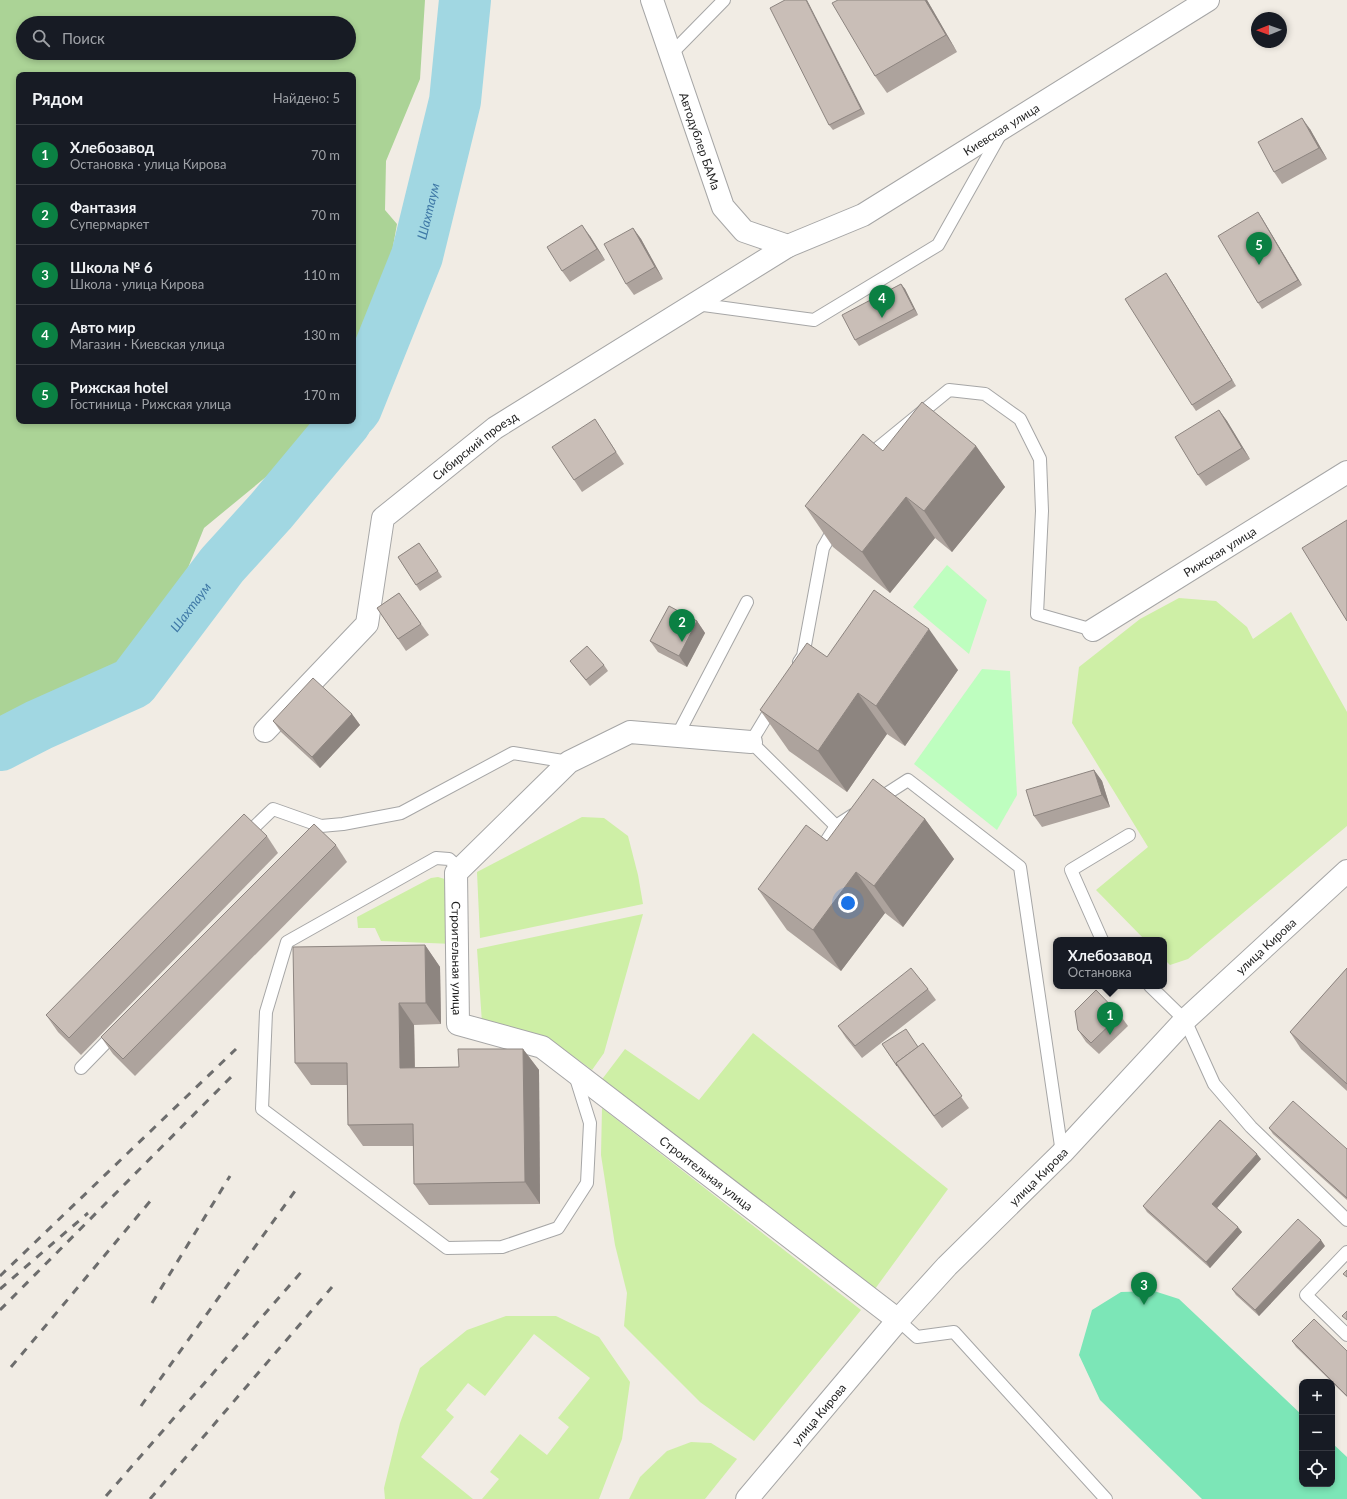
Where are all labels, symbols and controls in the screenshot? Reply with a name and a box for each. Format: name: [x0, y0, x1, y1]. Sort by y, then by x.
north arrow: [1251, 12, 1287, 48]
search box: [16, 16, 356, 60]
icon: search: [30, 27, 52, 49]
text: Поиск: [62, 29, 105, 47]
text: Рядом: [32, 88, 83, 109]
text: Найдено: 5: [273, 90, 340, 106]
street label: Автодублер БАМа: [677, 90, 724, 192]
street label: Киевская улица: [960, 100, 1042, 158]
text: Хлебозавод: [70, 138, 154, 156]
text: 1: [41, 147, 49, 163]
text: 70 m: [311, 147, 340, 163]
text: Остановка · улица Кирова: [70, 156, 226, 172]
water label: Шахтаум: [413, 181, 443, 241]
text: Фантазия: [70, 198, 136, 216]
text: 2: [41, 207, 49, 223]
text: 70 m: [311, 207, 340, 223]
text: Супермаркет: [70, 216, 149, 232]
pin: 5: [1246, 232, 1272, 265]
text: Школа № 6: [70, 258, 153, 276]
text: 3: [41, 267, 49, 283]
text: 110 m: [303, 267, 340, 283]
text: Школа · улица Кирова: [70, 276, 204, 292]
pin: 4: [869, 285, 895, 318]
text: Авто мир: [70, 318, 136, 336]
text: 4: [41, 327, 49, 343]
text: 130 m: [303, 327, 340, 343]
text: Магазин · Киевская улица: [70, 336, 225, 352]
text: Рижская hotel: [70, 378, 168, 396]
text: 5: [41, 387, 49, 403]
text: 170 m: [303, 387, 340, 403]
text: Гостиница · Рижская улица: [70, 396, 231, 412]
street label: Сибирский проезд: [429, 408, 521, 483]
street label: Рижская улица: [1180, 523, 1259, 580]
water label: Шахтаум: [167, 579, 214, 635]
pin: 2: [669, 609, 695, 642]
your location: [838, 893, 858, 913]
street label: Строительная улица: [449, 901, 465, 1015]
street label: улица Кирова: [1232, 915, 1299, 977]
popup: [1053, 937, 1167, 989]
text: Хлебозавод: [1068, 946, 1152, 964]
text: Остановка: [1068, 964, 1132, 980]
pin: 1: [1097, 1002, 1123, 1035]
street label: Строительная улица: [657, 1132, 756, 1214]
street label: улица Кирова: [1006, 1144, 1071, 1208]
pin: 3: [1131, 1272, 1157, 1305]
map controls: [1299, 1379, 1335, 1487]
button: +: [1299, 1379, 1335, 1415]
street label: улица Кирова: [788, 1380, 849, 1448]
button: −: [1299, 1415, 1335, 1451]
button: locate: [1299, 1451, 1335, 1487]

